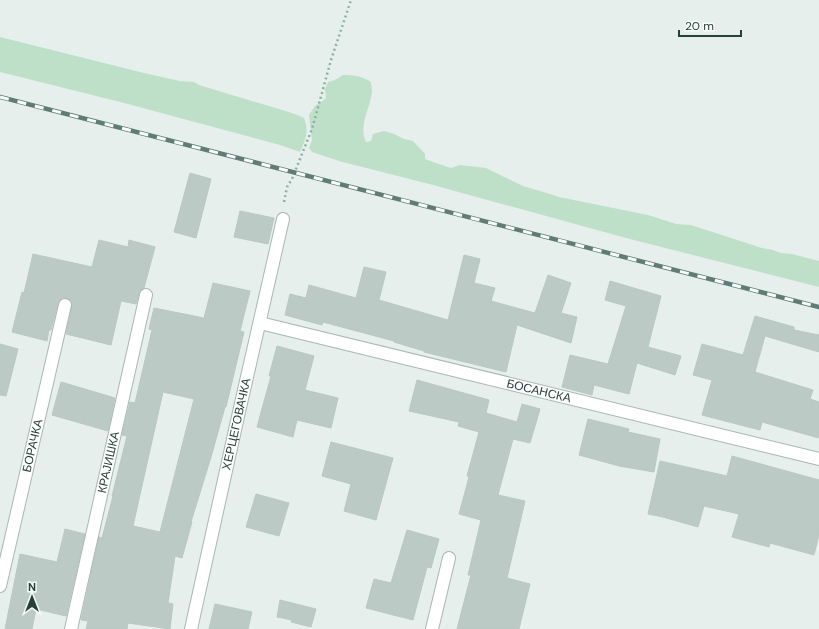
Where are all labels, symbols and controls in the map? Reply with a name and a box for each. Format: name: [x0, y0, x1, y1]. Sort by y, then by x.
scale bar: [679, 12, 741, 38]
text: 20 m: [685, 18, 714, 34]
street label: БОСАНСКА: [505, 375, 573, 406]
street label: ХЕРЦЕГОВАЧКА: [218, 376, 255, 471]
street label: БОРАЧКА: [19, 417, 46, 474]
street label: КРАЈИШКА: [94, 430, 123, 495]
north arrow: [12, 577, 52, 617]
text: N: [28, 580, 36, 594]

